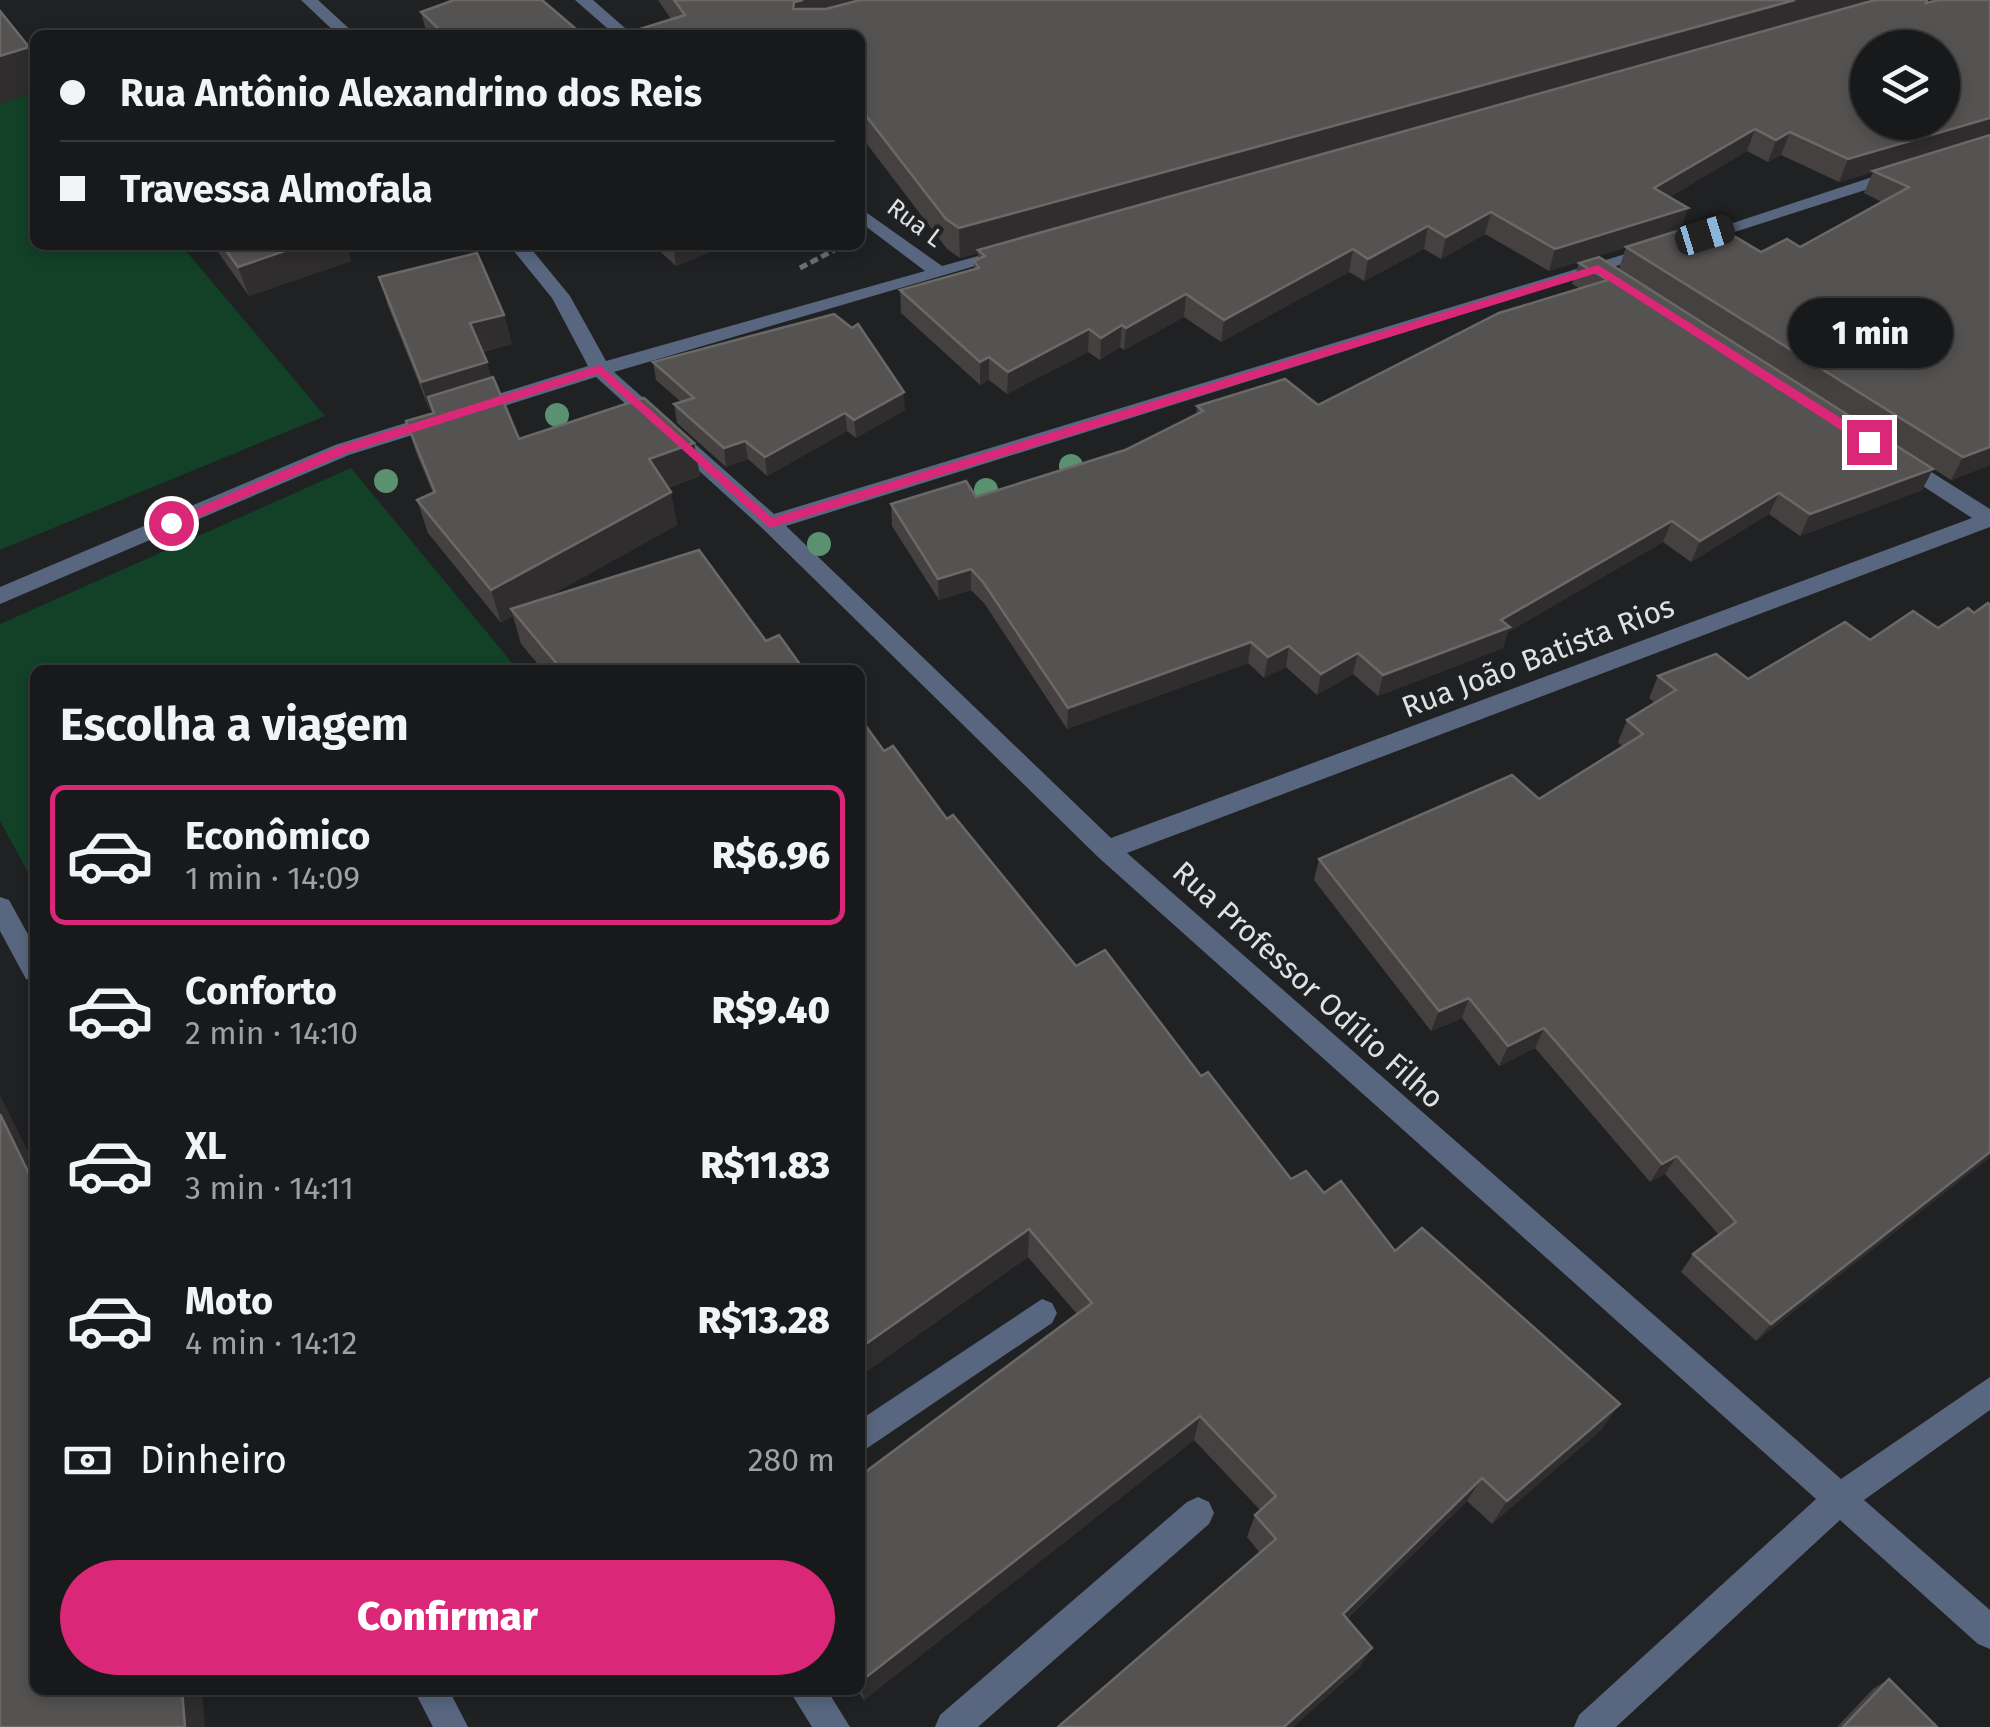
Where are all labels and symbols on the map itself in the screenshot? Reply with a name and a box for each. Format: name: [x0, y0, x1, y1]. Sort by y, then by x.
street label: Rua L: [881, 192, 949, 254]
car: [1672, 212, 1738, 258]
callout: 1 min: [1786, 297, 1952, 367]
route end: [1847, 420, 1892, 465]
route start: [149, 501, 194, 546]
street label: Rua João Batista Rios: [1397, 588, 1679, 726]
street label: Rua Professor Odílio Filho: [1165, 854, 1451, 1116]

